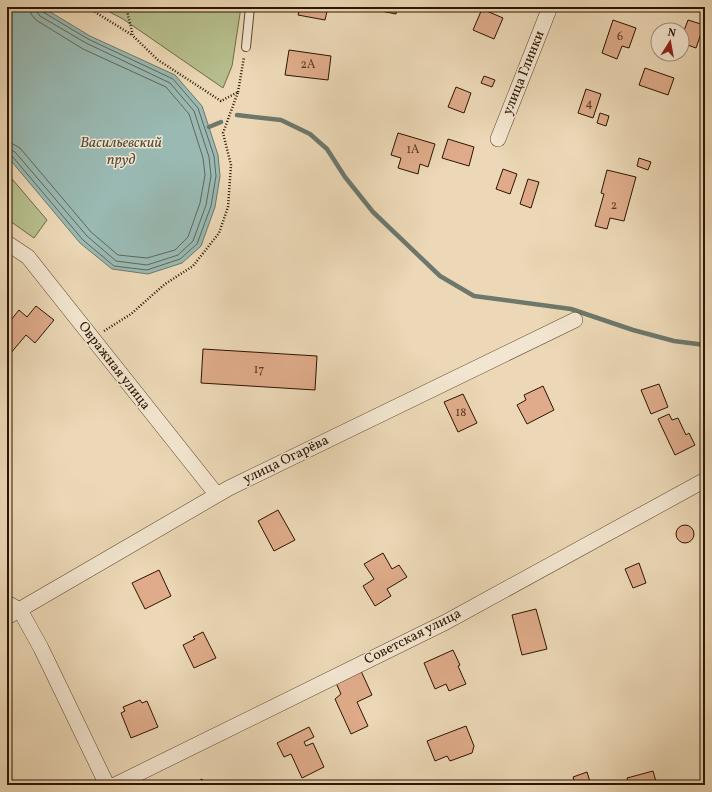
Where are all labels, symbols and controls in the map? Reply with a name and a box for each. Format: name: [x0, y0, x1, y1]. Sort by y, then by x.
north arrow: [650, 22, 690, 62]
text: N: [666, 26, 677, 42]
street label: улица Глинки: [498, 28, 550, 118]
house number: 6: [617, 29, 623, 45]
house number: 2А: [301, 57, 316, 73]
house number: 4: [585, 96, 593, 112]
water label: Васильевский пруд: [80, 133, 162, 171]
house number: 1А: [406, 142, 420, 158]
house number: 2: [611, 198, 617, 214]
street label: Овражная улица: [73, 318, 155, 414]
house number: 17: [254, 362, 264, 378]
house number: 18: [456, 405, 466, 421]
street label: улица Огарёва: [240, 431, 332, 489]
street label: Советская улица: [361, 604, 465, 670]

